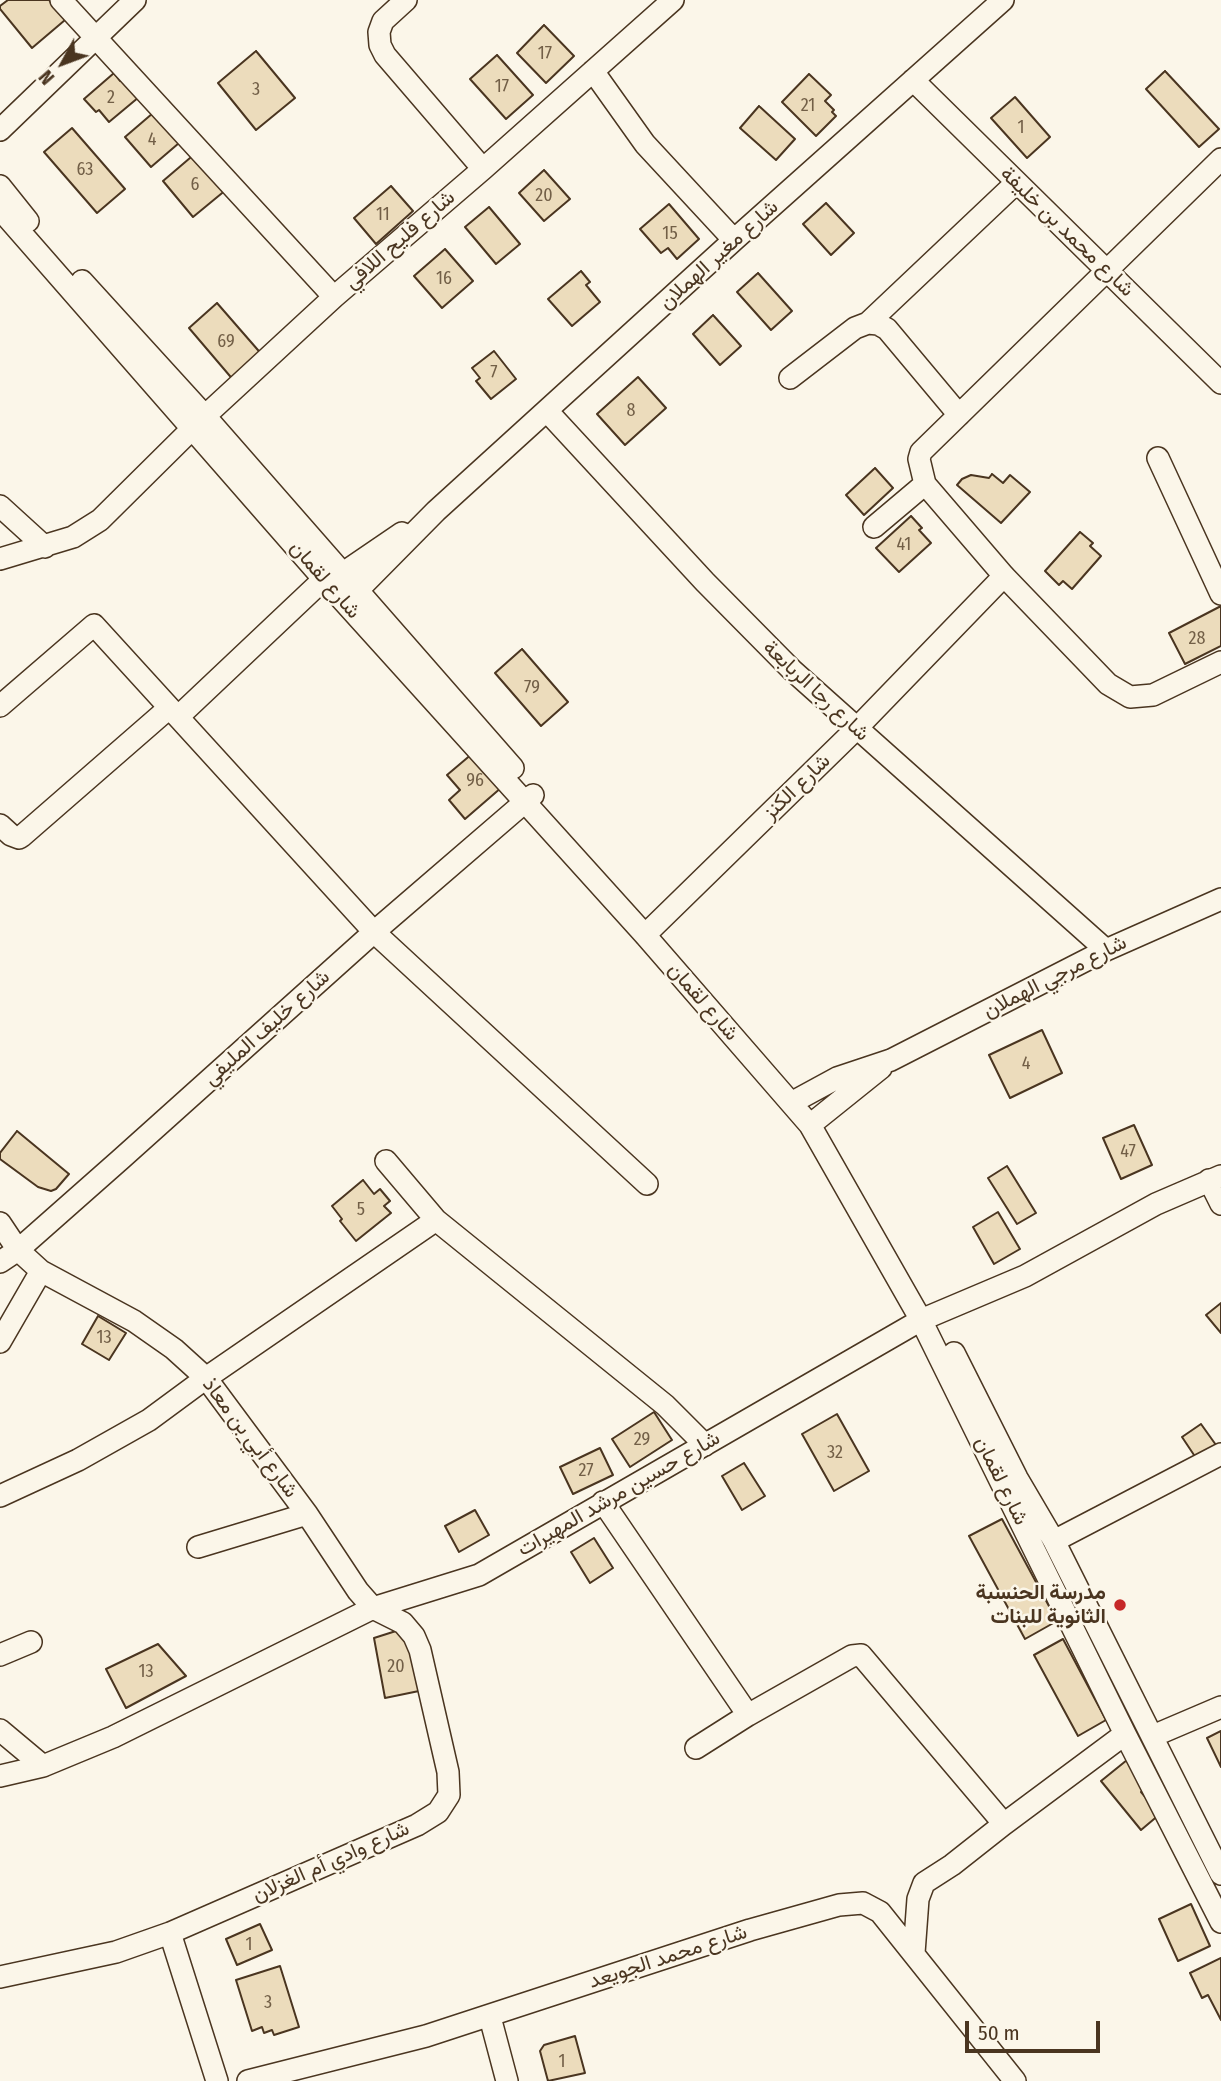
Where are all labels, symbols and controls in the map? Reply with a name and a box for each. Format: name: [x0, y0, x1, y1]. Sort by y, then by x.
north arrow: [28, 28, 98, 98]
house number: 17: [538, 43, 552, 65]
text: N: [34, 65, 59, 89]
house number: 17: [495, 76, 509, 98]
house number: 3: [252, 79, 260, 101]
house number: 2: [107, 87, 115, 109]
house number: 21: [801, 95, 815, 117]
house number: 1: [1017, 117, 1025, 139]
house number: 4: [148, 129, 156, 151]
house number: 63: [77, 159, 93, 181]
street label: شارع محمد بن خليفة: [995, 162, 1139, 302]
house number: 6: [191, 174, 199, 196]
street label: شارع فليح اللافي: [340, 185, 460, 295]
house number: 20: [535, 185, 553, 207]
street label: شارع مغير الهملان: [654, 195, 784, 315]
house number: 11: [376, 204, 390, 226]
house number: 15: [662, 223, 678, 245]
house number: 16: [436, 268, 452, 290]
house number: 69: [217, 331, 235, 353]
house number: 7: [490, 362, 498, 384]
house number: 8: [627, 400, 635, 422]
house number: 41: [897, 534, 911, 556]
street label: شارع لقمان: [284, 536, 366, 624]
house number: 28: [1189, 628, 1205, 650]
street label: شارع رجا الربابعة: [757, 635, 875, 747]
house number: 79: [524, 677, 540, 699]
street label: شارع الكنز: [758, 749, 836, 825]
house number: 96: [466, 770, 484, 792]
street label: شارع مرجي الهملان: [979, 930, 1131, 1024]
street label: شارع لقمان: [662, 958, 744, 1046]
street label: شارع خليف المليفي: [199, 965, 335, 1091]
house number: 4: [1022, 1053, 1030, 1075]
house number: 47: [1120, 1141, 1136, 1163]
house number: 5: [357, 1199, 365, 1221]
house number: 13: [96, 1327, 112, 1349]
street label: شارع أبي بن معاذ: [197, 1373, 303, 1503]
street label: شارع حسين مرشد المهيرات: [513, 1426, 725, 1562]
house number: 29: [634, 1429, 650, 1451]
street label: شارع لقمان: [969, 1433, 1033, 1529]
house number: 32: [827, 1442, 843, 1464]
house number: 27: [578, 1460, 594, 1482]
place label: مدرسة الحنسبة الثانوية للبنات: [976, 1580, 1106, 1630]
marker: مدرسة الحنسبة الثانوية للبنات: [1112, 1597, 1128, 1613]
house number: 20: [387, 1656, 405, 1678]
house number: 13: [138, 1661, 154, 1683]
street label: شارع وادي أم الغزلان: [249, 1816, 413, 1908]
street label: شارع محمد الجويعد: [586, 1920, 750, 1994]
house number: 1: [245, 1934, 253, 1956]
house number: 3: [264, 1992, 272, 2014]
scale bar: [969, 2008, 1104, 2052]
text: 50 m: [978, 2020, 1020, 2046]
house number: 1: [558, 2051, 566, 2073]

